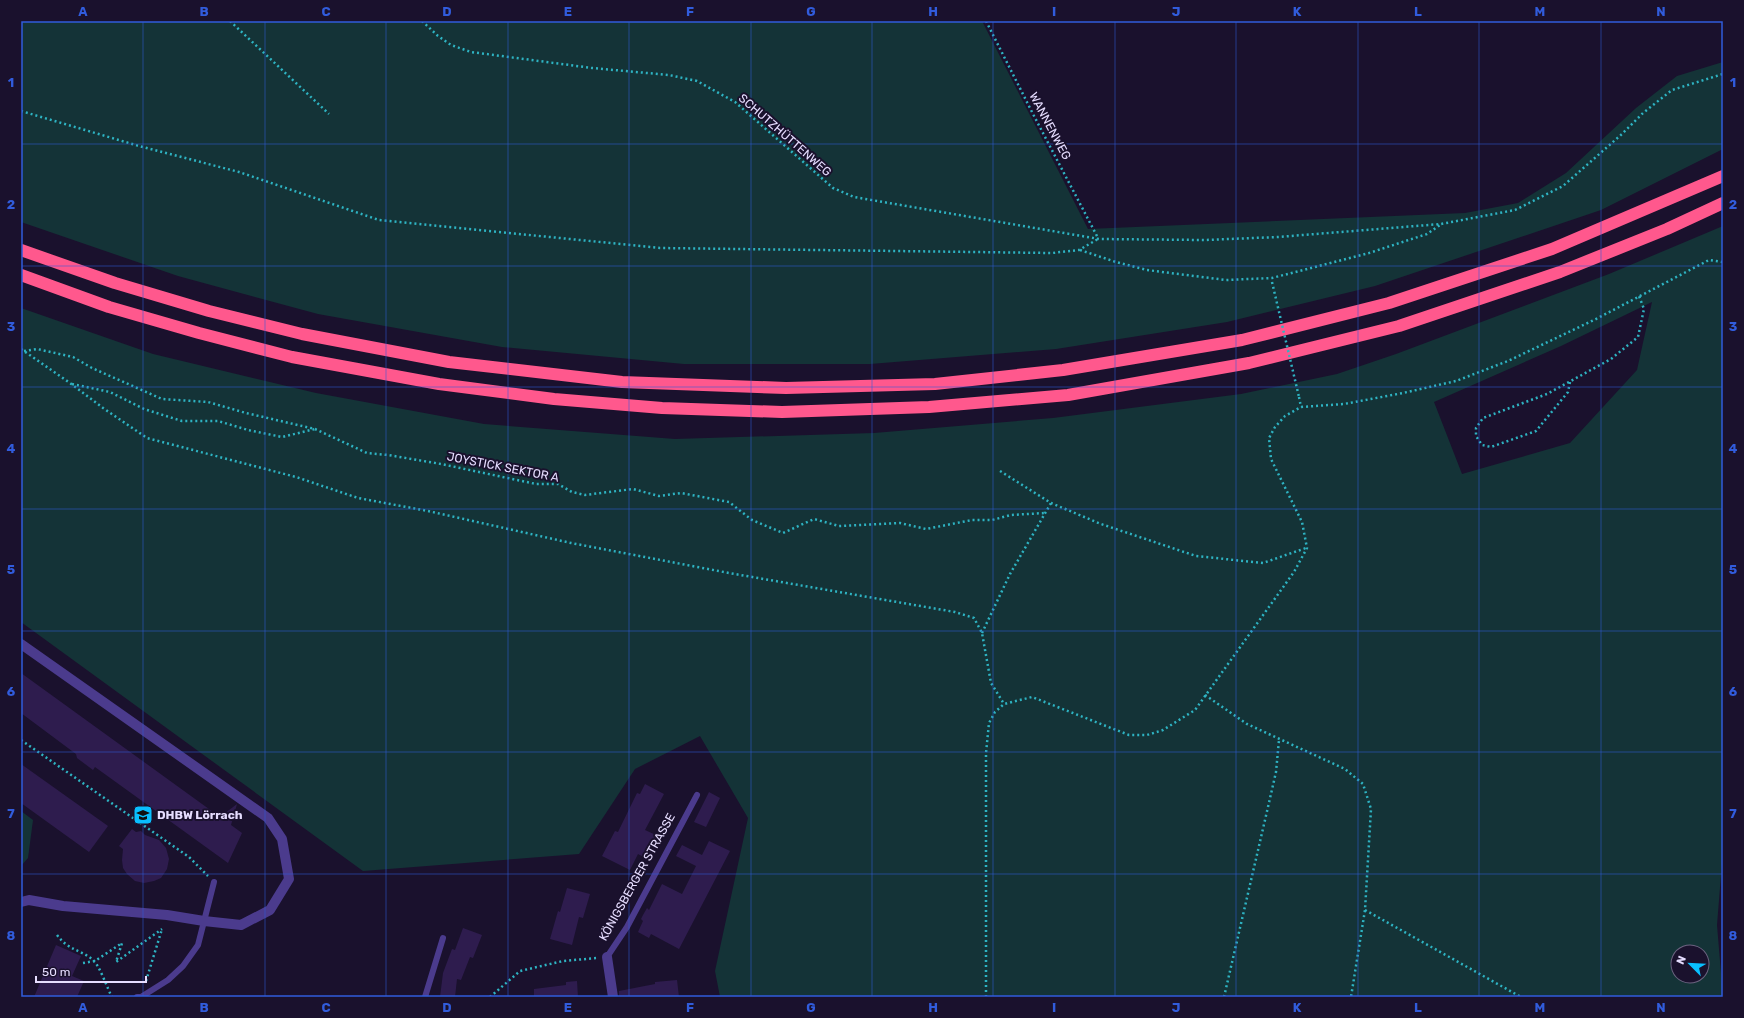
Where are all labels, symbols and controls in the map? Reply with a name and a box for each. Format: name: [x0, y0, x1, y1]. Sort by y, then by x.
text: A: [78, 4, 88, 19]
text: B: [199, 4, 209, 19]
text: C: [321, 4, 331, 19]
text: D: [442, 4, 452, 19]
text: E: [564, 4, 572, 19]
text: F: [686, 4, 694, 19]
text: G: [806, 4, 816, 19]
text: H: [928, 4, 938, 19]
text: I: [1052, 4, 1056, 19]
text: J: [1172, 4, 1180, 19]
text: K: [1293, 4, 1302, 19]
text: L: [1414, 4, 1422, 19]
text: M: [1535, 4, 1545, 19]
text: N: [1656, 4, 1666, 19]
text: 1: [8, 75, 14, 90]
text: 1: [1730, 75, 1736, 90]
street label: WANNENWEG: [1026, 90, 1074, 162]
street label: SCHUTZHÜTTENWEG: [736, 91, 834, 179]
text: 2: [7, 197, 15, 212]
text: 2: [1729, 197, 1737, 212]
text: 3: [7, 319, 16, 334]
text: 3: [1729, 319, 1738, 334]
text: 4: [7, 441, 16, 456]
text: 4: [1729, 441, 1738, 456]
street label: JOYSTICK SEKTOR A: [446, 449, 560, 485]
text: 5: [7, 562, 15, 577]
text: 5: [1729, 562, 1737, 577]
text: 6: [7, 684, 16, 699]
text: 6: [1729, 684, 1738, 699]
school or university icon: DHBW Lörrach: [132, 804, 154, 826]
text: 7: [7, 806, 15, 821]
text: 7: [1729, 806, 1737, 821]
place label: DHBW Lörrach: [157, 808, 243, 822]
street label: KÖNIGSBERGER STRASSE: [596, 811, 678, 943]
text: 8: [7, 928, 16, 943]
text: 8: [1729, 928, 1738, 943]
north arrow: [1670, 944, 1710, 984]
text: N: [1674, 954, 1689, 966]
scale bar: [36, 958, 146, 984]
text: 50 m: [42, 965, 70, 979]
text: A: [78, 1000, 88, 1015]
text: B: [199, 1000, 209, 1015]
text: C: [321, 1000, 331, 1015]
text: D: [442, 1000, 452, 1015]
text: E: [564, 1000, 572, 1015]
text: F: [686, 1000, 694, 1015]
text: G: [806, 1000, 816, 1015]
text: H: [928, 1000, 938, 1015]
text: I: [1052, 1000, 1056, 1015]
text: J: [1172, 1000, 1180, 1015]
text: K: [1293, 1000, 1302, 1015]
text: L: [1414, 1000, 1422, 1015]
text: M: [1535, 1000, 1545, 1015]
text: N: [1656, 1000, 1666, 1015]

